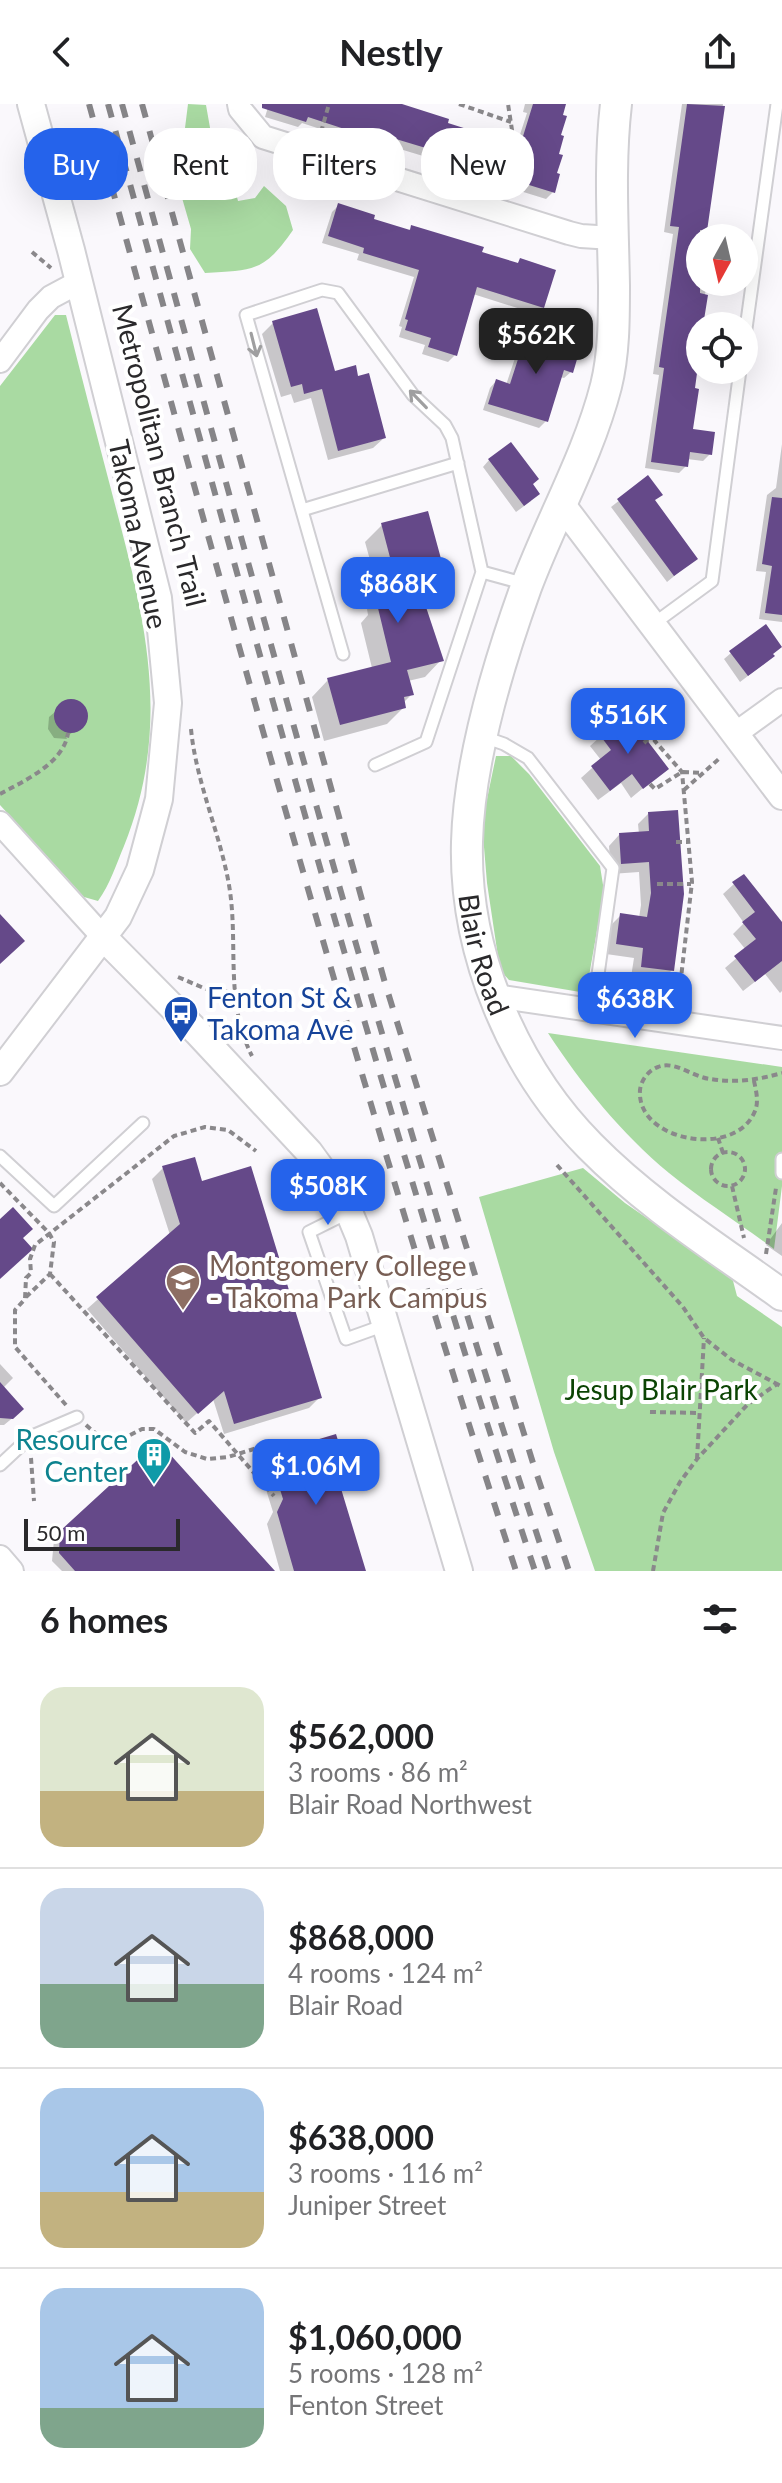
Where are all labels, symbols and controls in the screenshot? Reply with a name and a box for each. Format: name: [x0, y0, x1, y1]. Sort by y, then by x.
icon: back: [40, 30, 84, 74]
text: Nestly: [339, 30, 443, 74]
icon: share: [698, 30, 742, 74]
chip: Buy: [24, 128, 128, 200]
chip: Rent: [144, 128, 257, 200]
chip: Filters: [273, 128, 405, 200]
chip: New: [421, 128, 534, 200]
north arrow: [686, 224, 758, 296]
map controls: [686, 224, 758, 384]
street label: Metropolitan Branch Trail: [106, 300, 214, 610]
pin: $562K: [480, 308, 592, 376]
button: locate: [686, 312, 758, 384]
text: $562K: [497, 318, 575, 350]
one-way arrow: [248, 332, 263, 358]
one-way arrow: [409, 390, 428, 409]
street label: Takoma Avenue: [102, 436, 176, 632]
pin: $868K: [342, 557, 454, 625]
text: $868K: [359, 567, 437, 599]
pin: $516K: [572, 688, 684, 756]
text: $516K: [589, 698, 667, 730]
street label: Blair Road: [452, 892, 517, 1020]
pin: $638K: [579, 972, 691, 1040]
place label: Fenton St & Takoma Ave: [207, 980, 353, 1046]
text: $638K: [596, 982, 674, 1014]
bus stop icon: Fenton St & Takoma Ave: [162, 994, 200, 1044]
pin: $508K: [272, 1159, 384, 1227]
text: $508K: [289, 1169, 367, 1201]
place label: Montgomery College - Takoma Park Campus: [209, 1248, 487, 1314]
school or university icon: Montgomery College - Takoma Park Campus: [164, 1262, 202, 1312]
park label: Jesup Blair Park: [564, 1372, 758, 1406]
place label: Resource Center: [15, 1422, 128, 1488]
building icon: Resource Center: [135, 1436, 173, 1486]
pin: $1.06M: [251, 1439, 381, 1507]
text: $1.06M: [270, 1449, 362, 1481]
scale bar: [24, 1515, 180, 1551]
text: 50 m: [36, 1519, 85, 1546]
icon: filters: [698, 1597, 742, 1641]
text: 6 homes: [40, 1599, 168, 1640]
text: $562,000: [288, 1715, 434, 1756]
icon: home: [104, 1719, 200, 1815]
text: 3 rooms · 86 m²: [288, 1756, 468, 1788]
text: Blair Road Northwest: [288, 1788, 532, 1820]
text: $868,000: [288, 1916, 434, 1957]
icon: home: [104, 1920, 200, 2016]
text: 4 rooms · 124 m²: [288, 1957, 483, 1989]
text: Blair Road: [288, 1989, 403, 2021]
text: $638,000: [288, 2116, 434, 2157]
icon: home: [104, 2120, 200, 2216]
text: 3 rooms · 116 m²: [288, 2157, 483, 2189]
text: Juniper Street: [288, 2189, 446, 2221]
text: $1,060,000: [288, 2316, 462, 2357]
icon: home: [104, 2320, 200, 2416]
text: 5 rooms · 128 m²: [288, 2357, 483, 2389]
text: Fenton Street: [288, 2389, 443, 2421]

